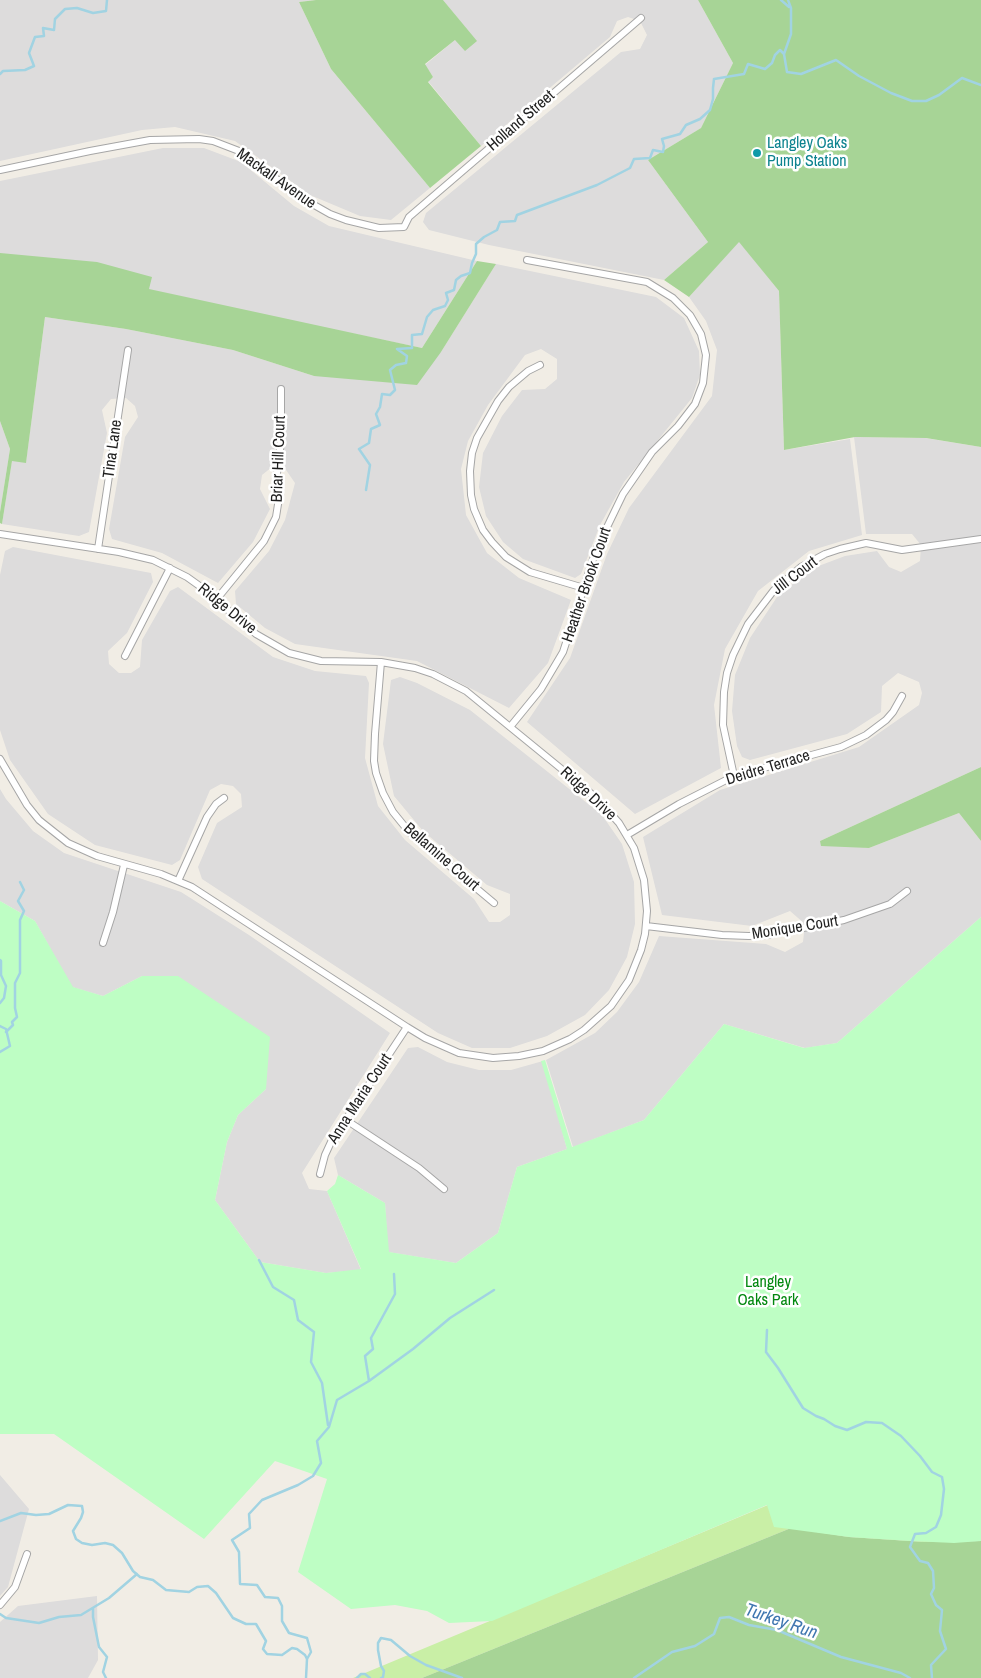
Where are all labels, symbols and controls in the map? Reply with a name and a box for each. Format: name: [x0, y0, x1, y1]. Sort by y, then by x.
street label: Holland Street: [483, 86, 559, 156]
place label: Langley Oaks Pump Station: [767, 134, 847, 172]
street label: Mackall Avenue: [233, 145, 319, 213]
marker: Langley Oaks Pump Station: [751, 147, 763, 159]
street label: Briar Hill Court: [268, 415, 290, 503]
street label: Tina Lane: [99, 419, 127, 479]
street label: Heather Brook Court: [558, 525, 616, 645]
street label: Jill Court: [769, 553, 821, 599]
street label: Ridge Drive: [194, 580, 260, 638]
street label: Deidre Terrace: [724, 746, 812, 790]
street label: Ridge Drive: [556, 763, 620, 825]
street label: Bellamine Court: [399, 819, 483, 895]
street label: Monique Court: [751, 912, 839, 944]
street label: Anna Maria Court: [324, 1050, 396, 1148]
park label: Langley Oaks Park: [737, 1273, 799, 1311]
water label: Turkey Run: [742, 1600, 820, 1644]

